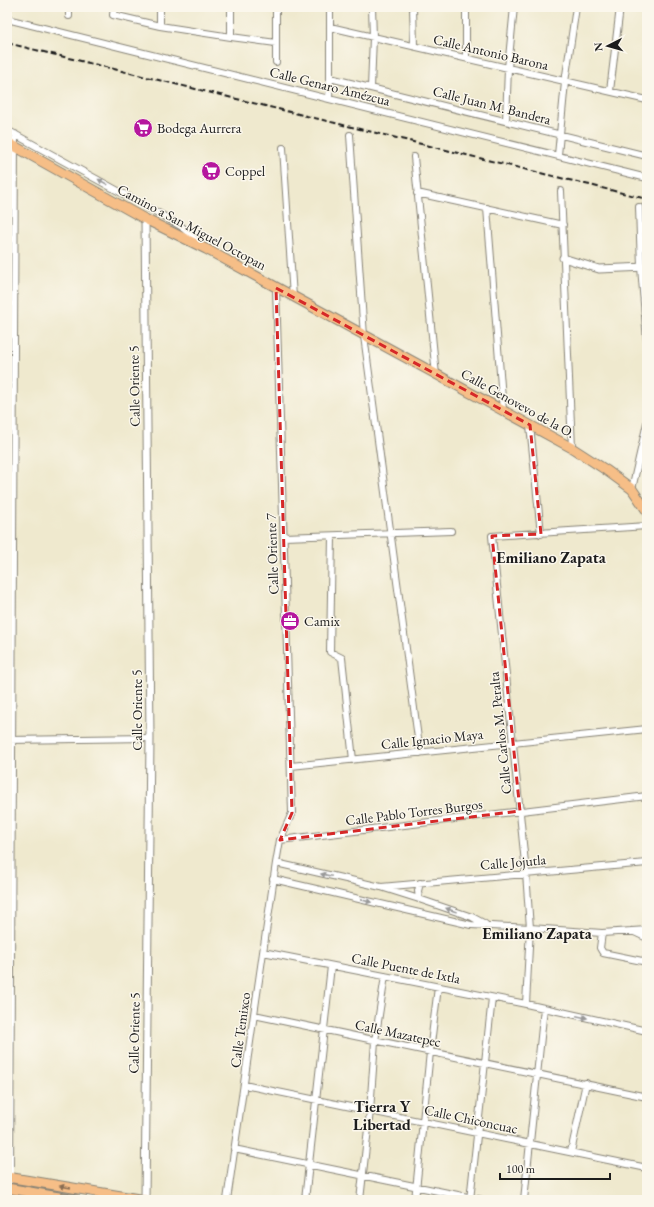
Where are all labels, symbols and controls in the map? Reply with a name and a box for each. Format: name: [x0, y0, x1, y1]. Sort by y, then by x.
north arrow: [588, 26, 628, 66]
street label: Calle Antonio Barona: [432, 30, 551, 74]
text: N: [591, 42, 605, 52]
street label: Calle Genaro Amézcua: [268, 62, 393, 110]
street label: Calle Juan M. Bandera: [431, 82, 553, 128]
supermarket icon: Bodega Aurrera: [132, 117, 154, 139]
place label: Bodega Aurrera: [157, 119, 242, 137]
supermarket icon: Coppel: [200, 160, 222, 182]
place label: Coppel: [225, 162, 266, 180]
one-way arrow: [97, 179, 109, 185]
street label: Camino a San Miguel Octopan: [114, 180, 270, 274]
street label: Calle Oriente 5: [124, 345, 144, 427]
street label: Calle Genovevo de la O.: [458, 364, 578, 442]
street label: Calle Oriente 7: [262, 513, 282, 595]
district label: Emiliano Zapata: [496, 547, 607, 568]
office icon: Camix: [279, 610, 301, 632]
place label: Camix: [304, 612, 340, 630]
street label: Calle Oriente 5: [128, 669, 146, 751]
street label: Calle Carlos M. Peralta: [485, 670, 515, 795]
street label: Calle Ignacio Maya: [380, 725, 484, 753]
street label: Calle Pablo Torres Burgos: [344, 795, 484, 829]
street label: Calle Jojutla: [479, 850, 547, 874]
one-way arrow: [320, 871, 333, 877]
one-way arrow: [360, 898, 372, 904]
one-way arrow: [445, 907, 457, 913]
district label: Emiliano Zapata: [482, 923, 593, 944]
street label: Calle Puente de Ixtla: [350, 949, 462, 987]
street label: Calle Temixco: [226, 991, 254, 1069]
street label: Calle Oriente 5: [124, 992, 144, 1074]
one-way arrow: [576, 1014, 588, 1020]
street label: Calle Mazatepec: [354, 1015, 443, 1051]
district label: Tierra Y Libertad: [353, 1096, 411, 1135]
street label: Calle Chiconcuac: [423, 1100, 520, 1138]
scale bar: [500, 1155, 610, 1181]
text: 100 m: [506, 1161, 536, 1177]
one-way arrow: [59, 1183, 71, 1189]

